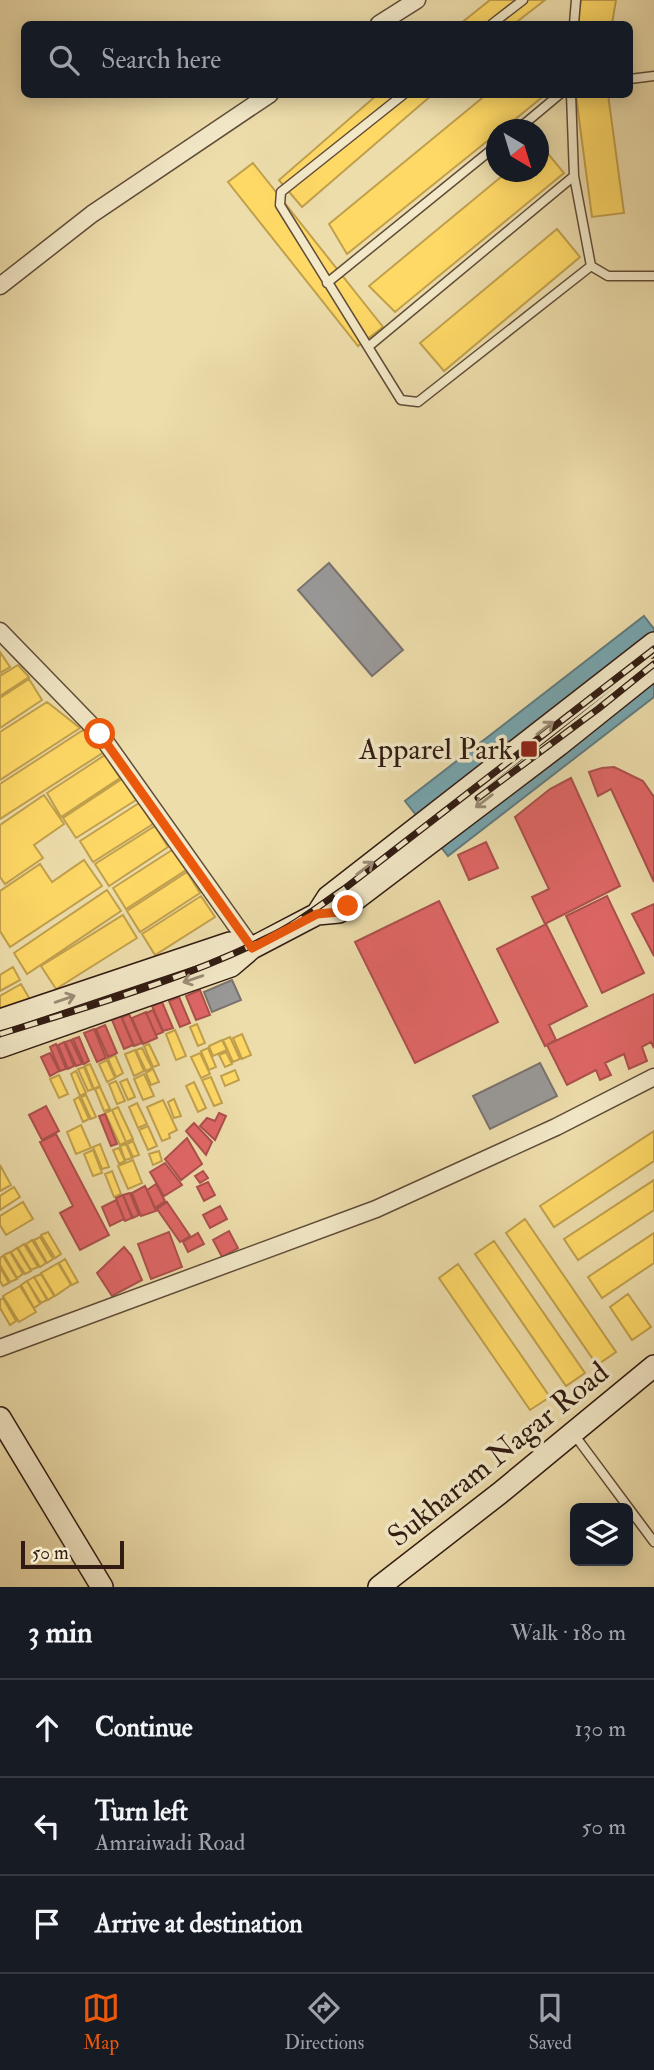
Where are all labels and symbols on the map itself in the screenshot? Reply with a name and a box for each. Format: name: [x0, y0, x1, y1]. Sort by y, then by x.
north arrow: [486, 119, 549, 182]
route start: [84, 718, 115, 749]
one-way arrow: [535, 720, 554, 735]
place label: Apparel Park: [358, 731, 513, 768]
marker: Apparel Park: [519, 739, 539, 759]
one-way arrow: [476, 794, 494, 809]
one-way arrow: [356, 860, 374, 875]
route end: [332, 890, 363, 921]
one-way arrow: [182, 974, 204, 987]
one-way arrow: [53, 992, 75, 1004]
street label: Sukharam Nagar Road: [380, 1354, 616, 1555]
scale bar: [21, 1538, 124, 1570]

